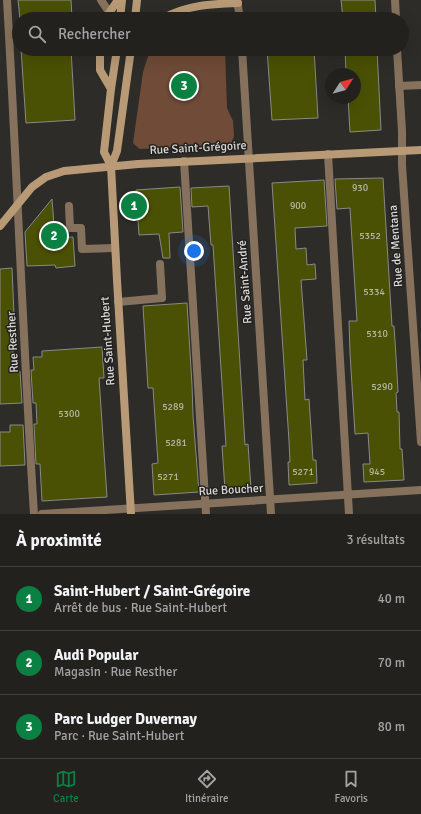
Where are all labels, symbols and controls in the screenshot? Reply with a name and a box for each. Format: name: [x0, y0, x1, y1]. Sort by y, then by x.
search box: [12, 12, 409, 56]
icon: search: [26, 23, 48, 45]
text: Rechercher: [58, 25, 131, 43]
north arrow: [325, 68, 361, 104]
pin: 3: [171, 71, 197, 101]
street label: Rue Saint-Grégoire: [149, 138, 247, 158]
house number: 930: [352, 182, 368, 194]
pin: 1: [121, 191, 147, 221]
house number: 900: [290, 200, 306, 212]
street label: Rue de Mentana: [386, 204, 406, 288]
pin: 2: [41, 221, 67, 251]
house number: 5352: [359, 230, 381, 242]
street label: Rue Saint-André: [235, 240, 255, 324]
your location: [184, 241, 204, 261]
house number: 5334: [363, 286, 385, 298]
street label: Rue Saint-Hubert: [97, 296, 119, 386]
street label: Rue Resther: [4, 310, 22, 373]
house number: 5310: [366, 328, 388, 340]
house number: 5290: [371, 381, 393, 393]
house number: 5289: [162, 401, 184, 413]
house number: 5300: [58, 408, 80, 420]
house number: 5281: [165, 437, 187, 449]
house number: 5271: [292, 466, 314, 478]
house number: 945: [369, 466, 385, 478]
house number: 5271: [157, 471, 179, 483]
street label: Rue Boucher: [198, 481, 264, 499]
text: À proximité: [16, 530, 102, 551]
text: 3 résultats: [346, 532, 405, 548]
text: Saint-Hubert / Saint-Grégoire: [54, 582, 250, 600]
text: 1: [25, 591, 33, 607]
text: 40 m: [378, 591, 405, 607]
text: Arrêt de bus · Rue Saint-Hubert: [54, 600, 227, 616]
text: Audi Popular: [54, 646, 138, 664]
text: 2: [25, 655, 33, 671]
text: 70 m: [378, 655, 405, 671]
text: Magasin · Rue Resther: [54, 664, 177, 680]
text: Parc Ludger Duvernay: [54, 710, 197, 728]
text: 3: [25, 719, 33, 735]
text: 80 m: [378, 719, 405, 735]
text: Parc · Rue Saint-Hubert: [54, 728, 184, 744]
tab: Carte: [53, 768, 79, 805]
tab: Itinéraire: [185, 768, 228, 805]
tab: Favoris: [335, 768, 368, 805]

